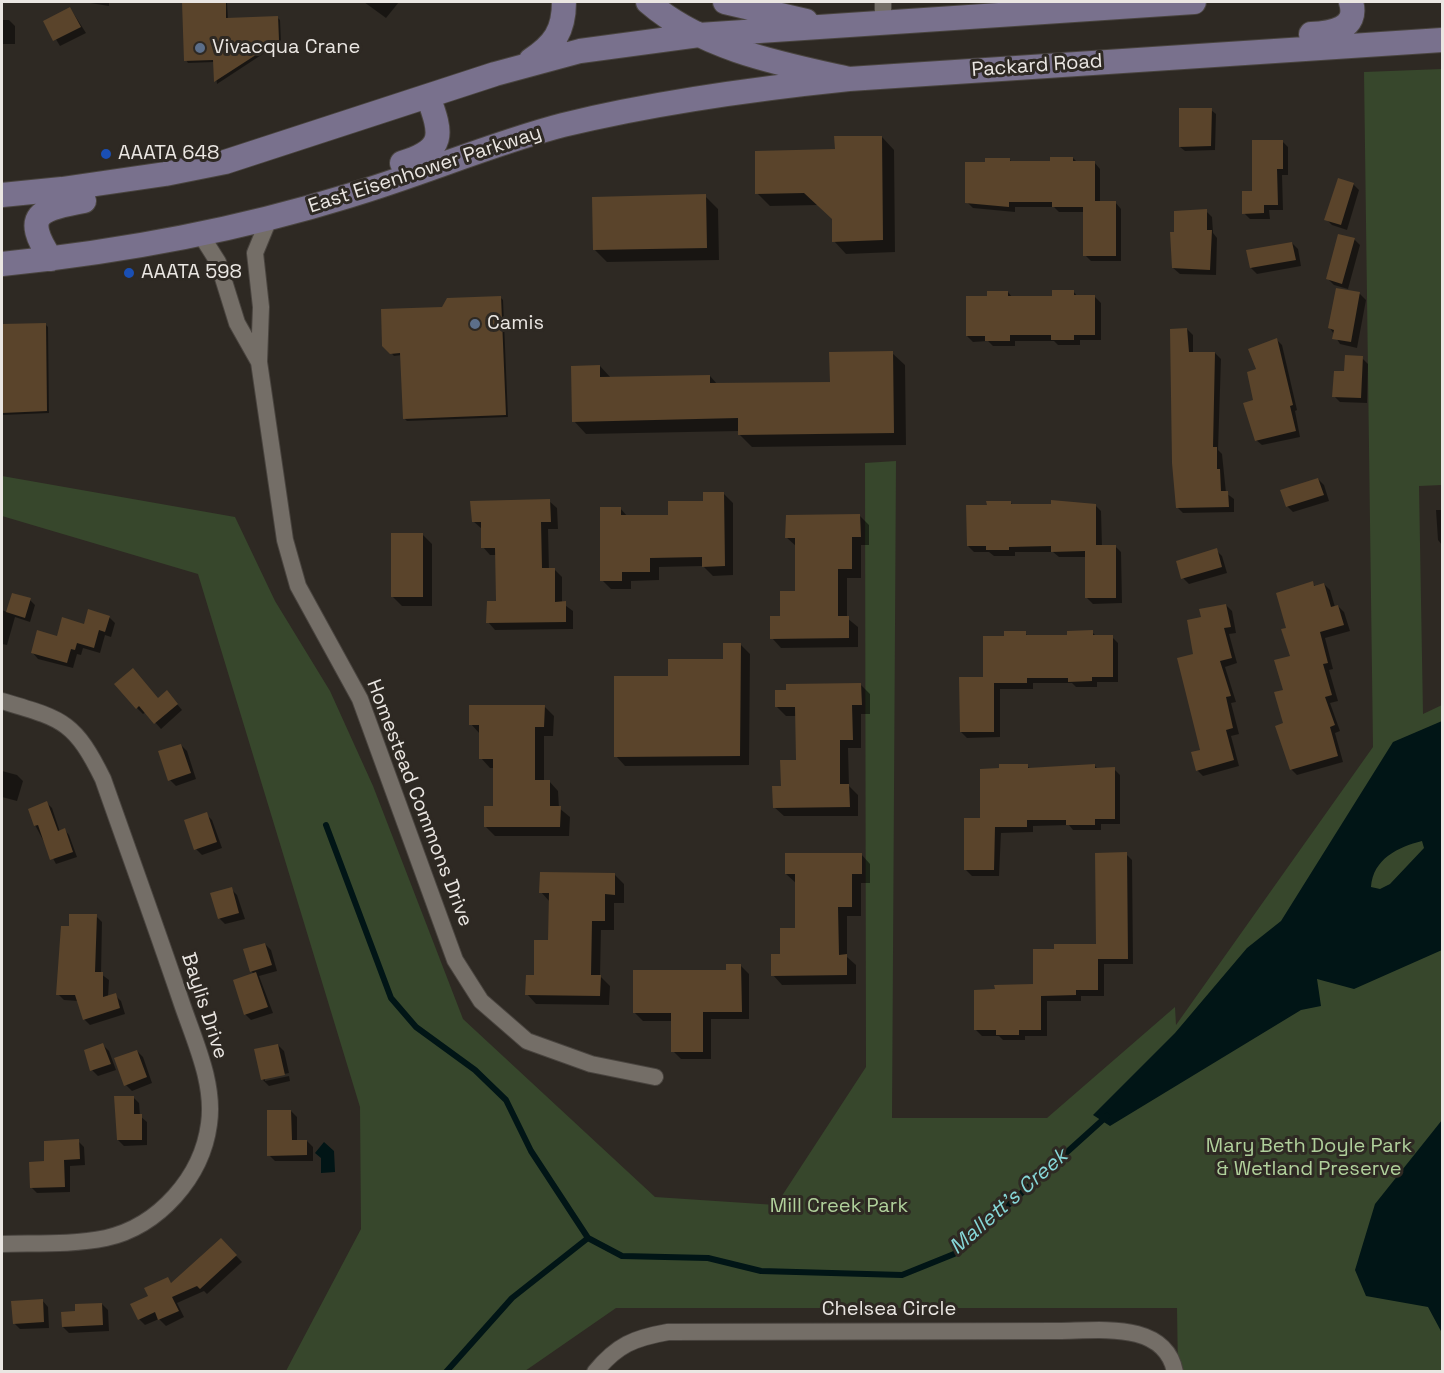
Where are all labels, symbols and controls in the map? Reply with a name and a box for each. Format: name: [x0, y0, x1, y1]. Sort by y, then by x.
place label: Vivacqua Crane: [212, 36, 360, 60]
marker: Vivacqua Crane: [193, 41, 207, 55]
street label: Packard Road: [971, 49, 1103, 83]
street label: East Eisenhower Parkway: [305, 121, 545, 219]
place label: AAATA 648: [118, 142, 219, 166]
marker: AAATA 648: [99, 147, 113, 161]
place label: AAATA 598: [141, 261, 242, 285]
marker: AAATA 598: [122, 266, 136, 280]
place label: Camis: [487, 312, 544, 336]
marker: Camis: [468, 317, 482, 331]
street label: Homestead Commons Drive: [361, 676, 477, 930]
street label: Baylis Drive: [176, 950, 232, 1062]
park label: Mary Beth Doyle Park & Wetland Preserve: [1206, 1135, 1412, 1182]
water label: Mallett's Creek: [945, 1144, 1073, 1260]
park label: Mill Creek Park: [770, 1195, 908, 1219]
street label: Chelsea Circle: [822, 1298, 956, 1322]

